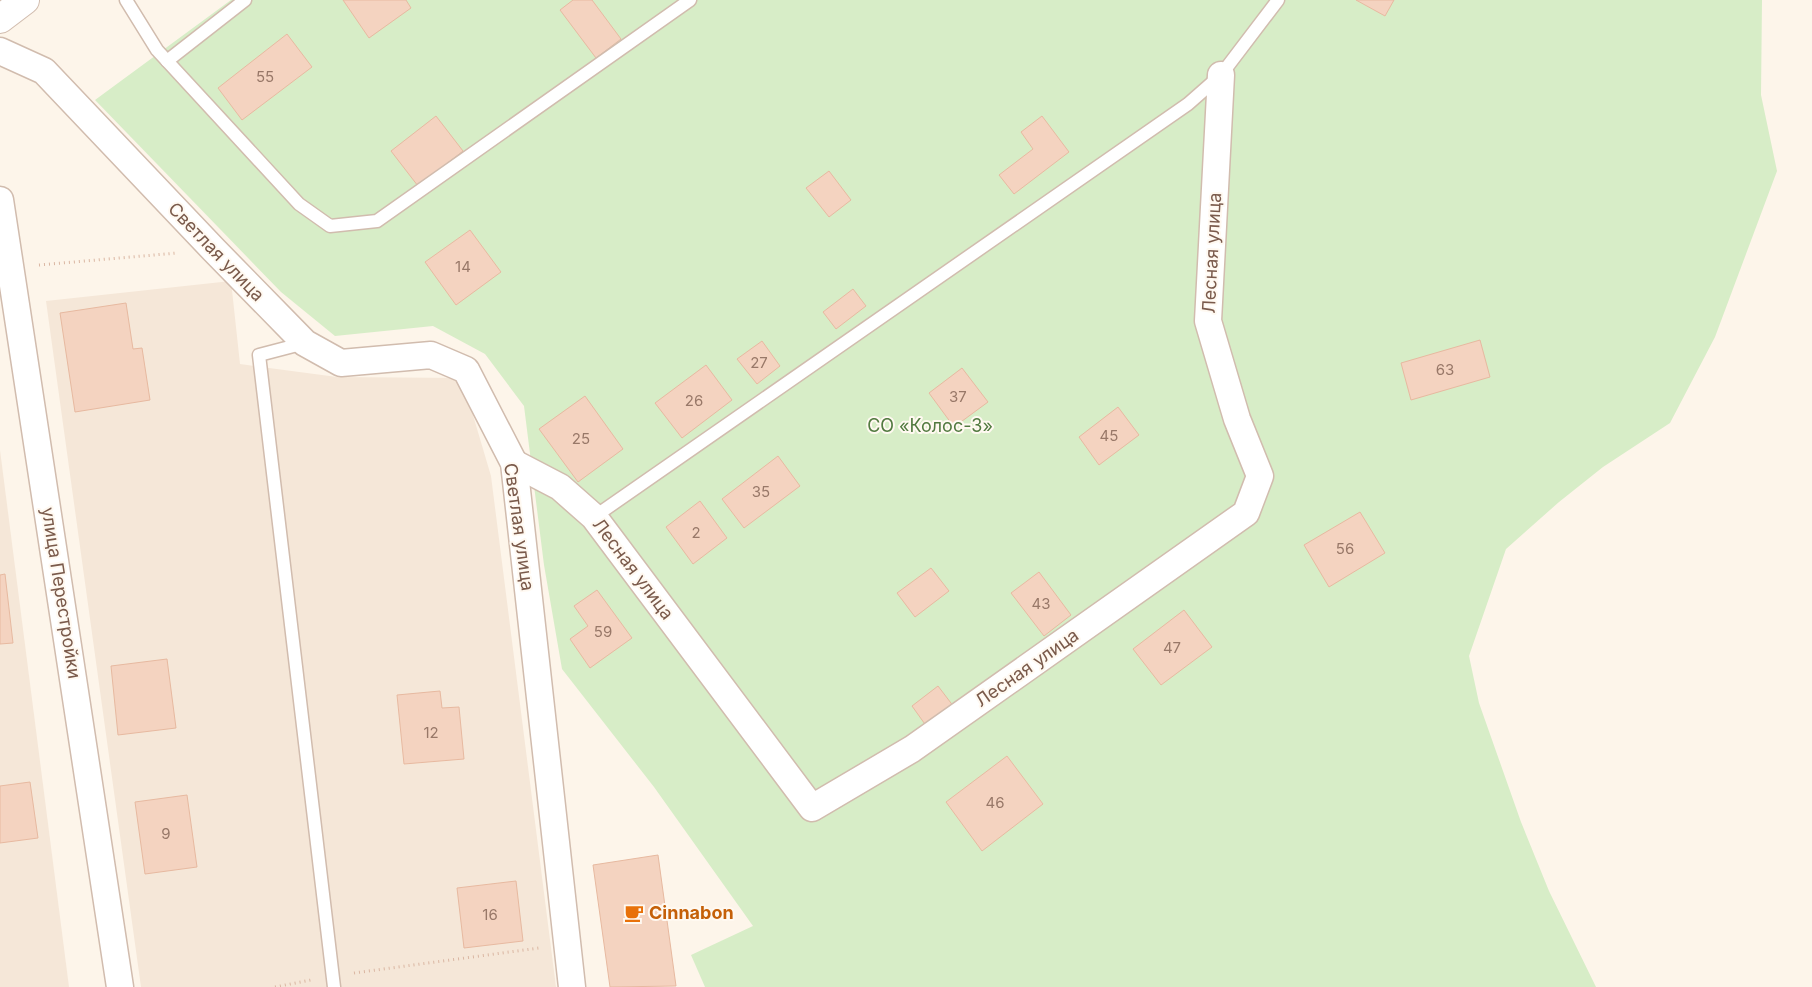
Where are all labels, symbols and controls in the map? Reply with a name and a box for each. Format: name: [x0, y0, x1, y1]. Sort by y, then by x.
house number: 55: [256, 67, 274, 86]
street label: Лесная улица: [1198, 192, 1225, 314]
street label: Светлая улица: [164, 198, 269, 305]
house number: 14: [455, 257, 471, 276]
house number: 27: [750, 353, 768, 372]
house number: 63: [1436, 360, 1454, 379]
house number: 37: [949, 387, 967, 406]
house number: 26: [685, 391, 703, 410]
park label: СО «Колос-3»: [867, 415, 993, 436]
house number: 45: [1100, 426, 1118, 445]
house number: 25: [572, 429, 590, 448]
street label: Светлая улица: [500, 462, 539, 592]
house number: 35: [752, 482, 770, 501]
street label: улица Перестройки: [38, 506, 85, 680]
street label: Лесная улица: [589, 514, 678, 623]
house number: 2: [691, 523, 701, 542]
house number: 56: [1336, 539, 1354, 558]
house number: 43: [1032, 594, 1050, 613]
house number: 59: [594, 622, 612, 641]
street label: Лесная улица: [971, 624, 1082, 711]
house number: 47: [1163, 638, 1181, 657]
house number: 12: [423, 723, 439, 742]
house number: 46: [986, 793, 1005, 812]
house number: 9: [161, 824, 171, 843]
cafe icon: Cinnabon: [623, 902, 645, 924]
place label: Cinnabon: [649, 902, 734, 923]
house number: 16: [482, 905, 498, 924]

